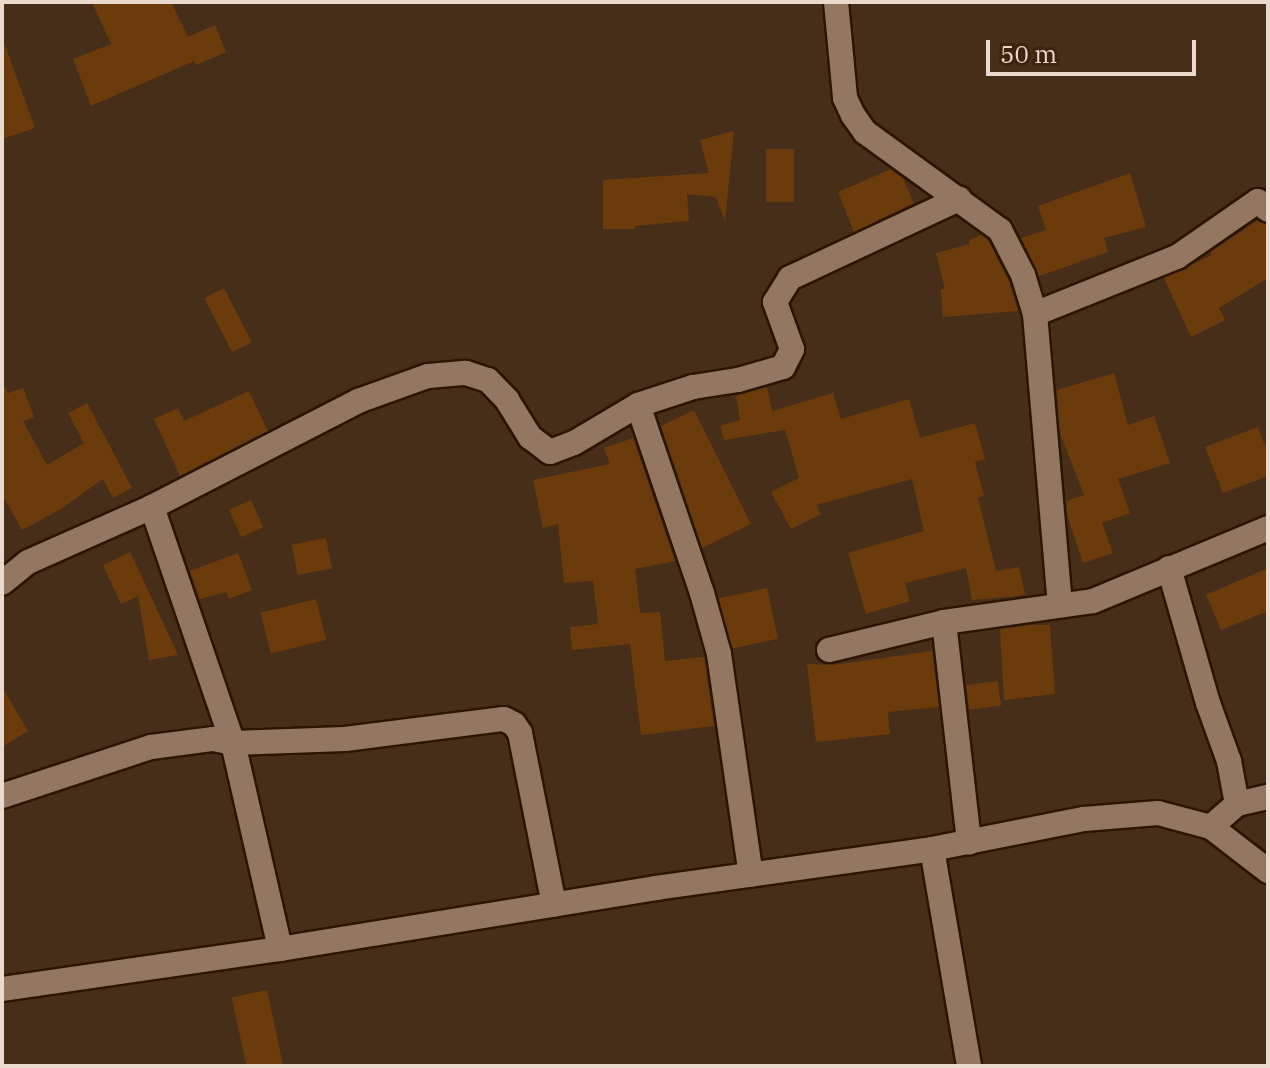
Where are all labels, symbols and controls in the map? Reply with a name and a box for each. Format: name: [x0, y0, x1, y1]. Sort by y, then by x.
scale bar: [990, 24, 1200, 74]
text: 50 m: [1000, 38, 1057, 70]

